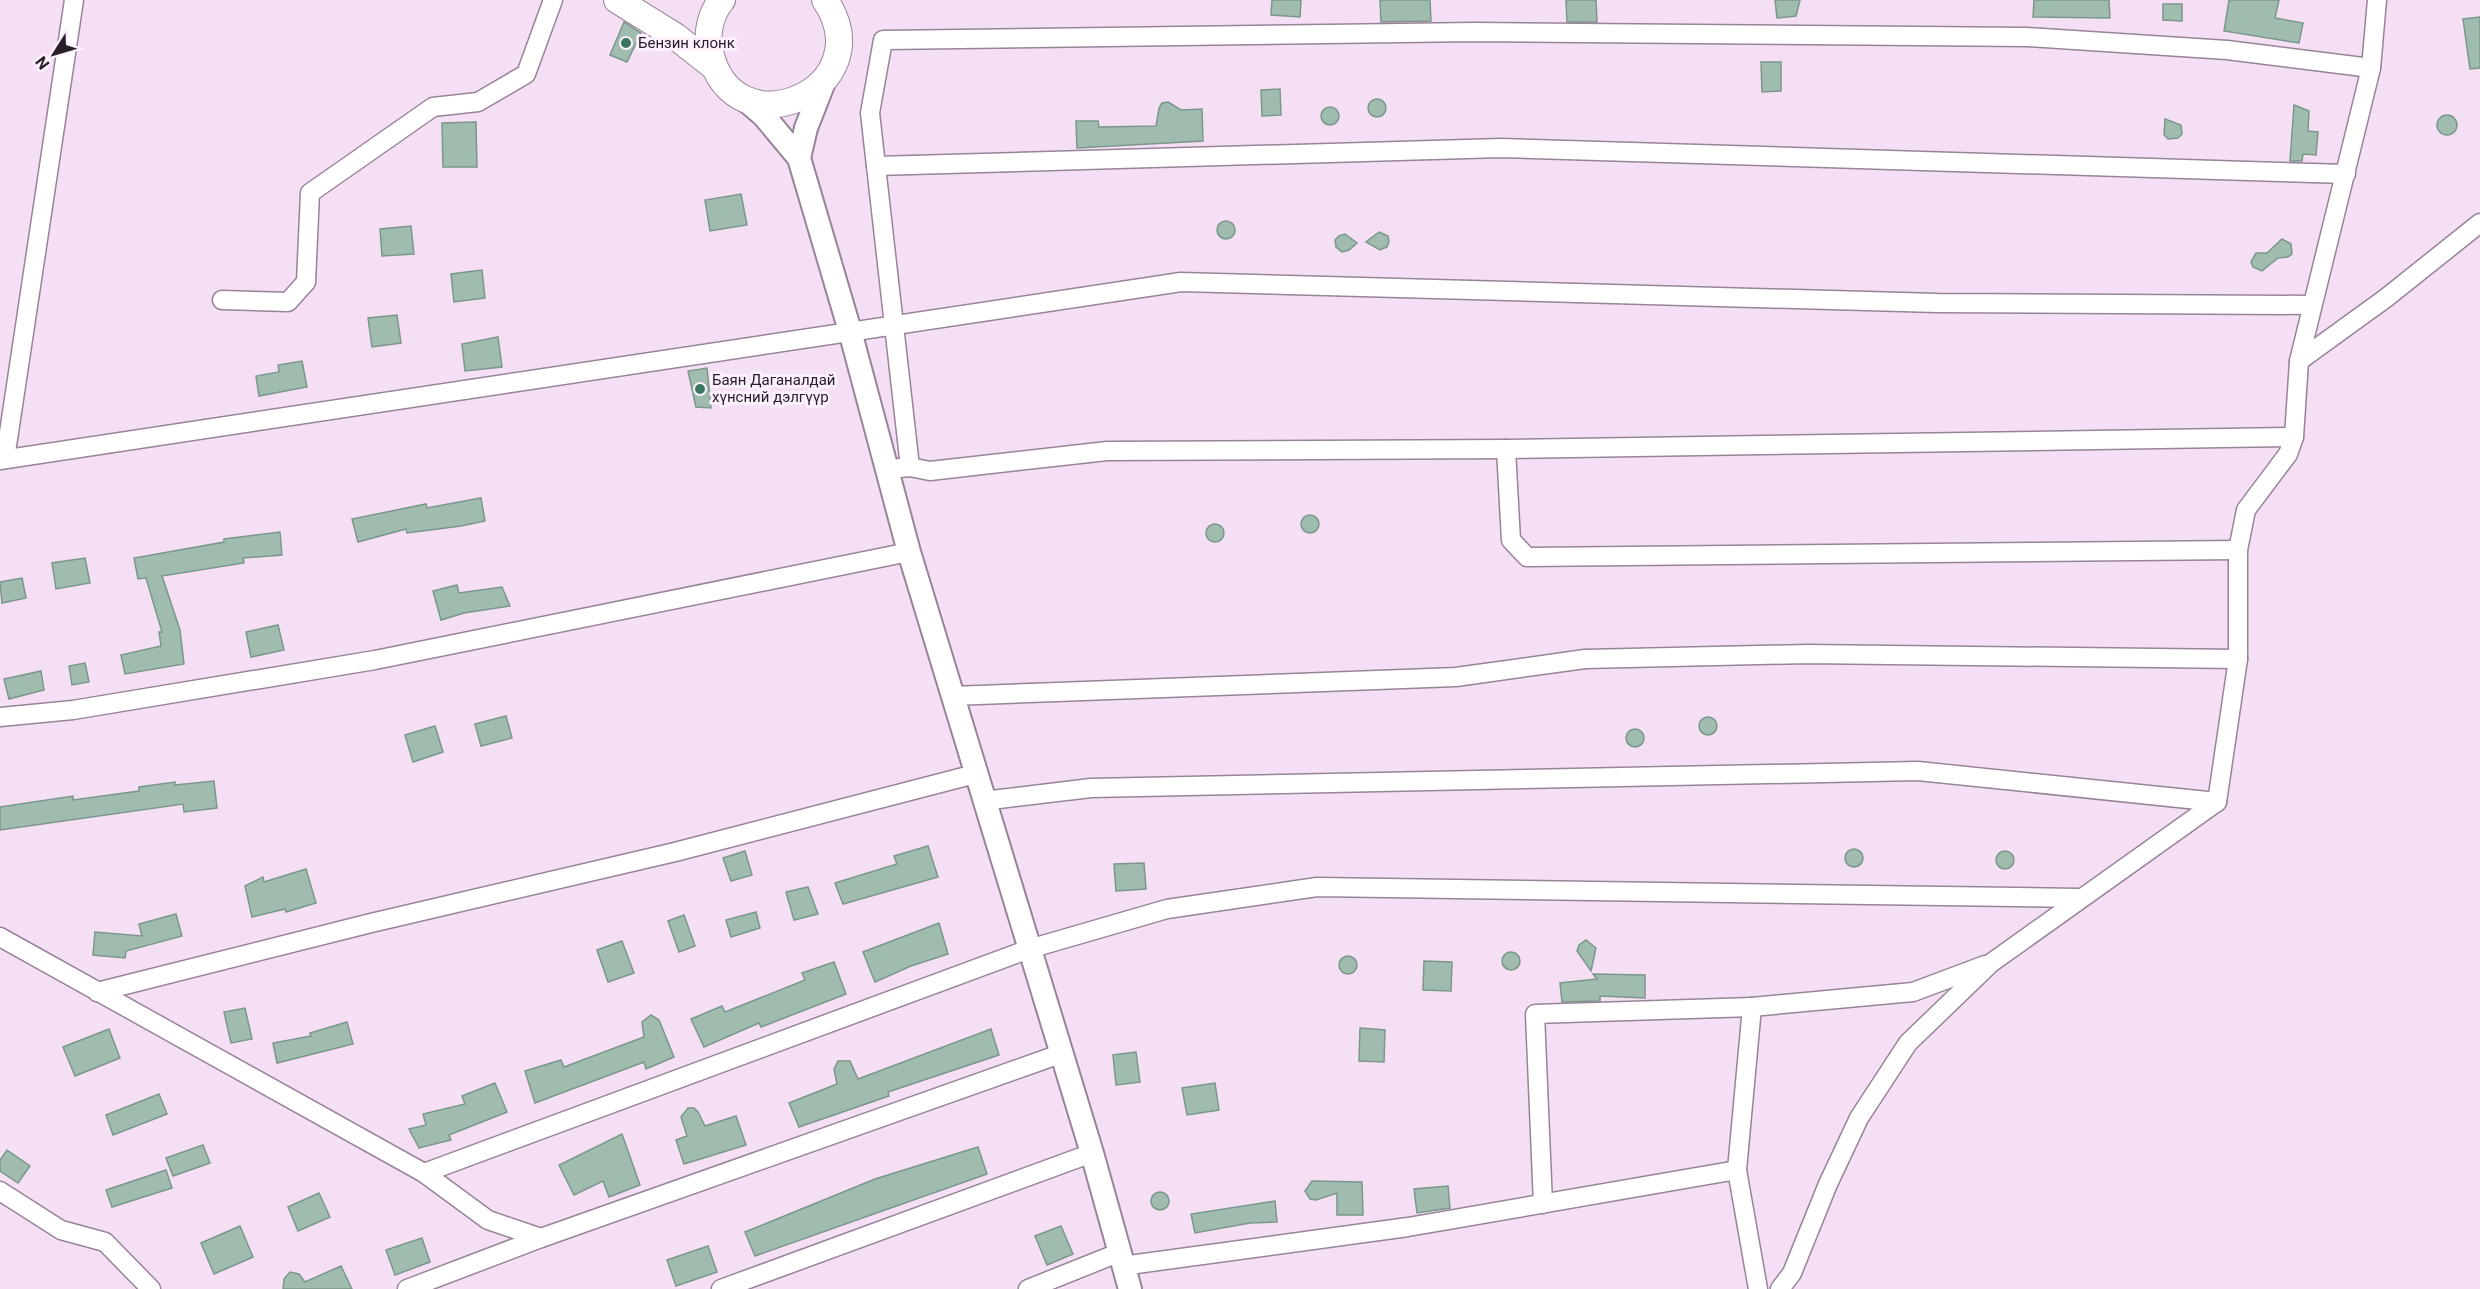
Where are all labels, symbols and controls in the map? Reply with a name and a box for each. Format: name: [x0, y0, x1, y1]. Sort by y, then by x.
north arrow: [24, 24, 84, 84]
place label: Бензин клонк: [638, 34, 735, 52]
marker: Бензин клонк: [619, 36, 633, 50]
text: N: [31, 52, 53, 73]
place label: Баян Даганалдай хүнсний дэлгүүр: [712, 371, 835, 406]
marker: Баян Даганалдай хүнсний дэлгүүр: [693, 382, 707, 396]

